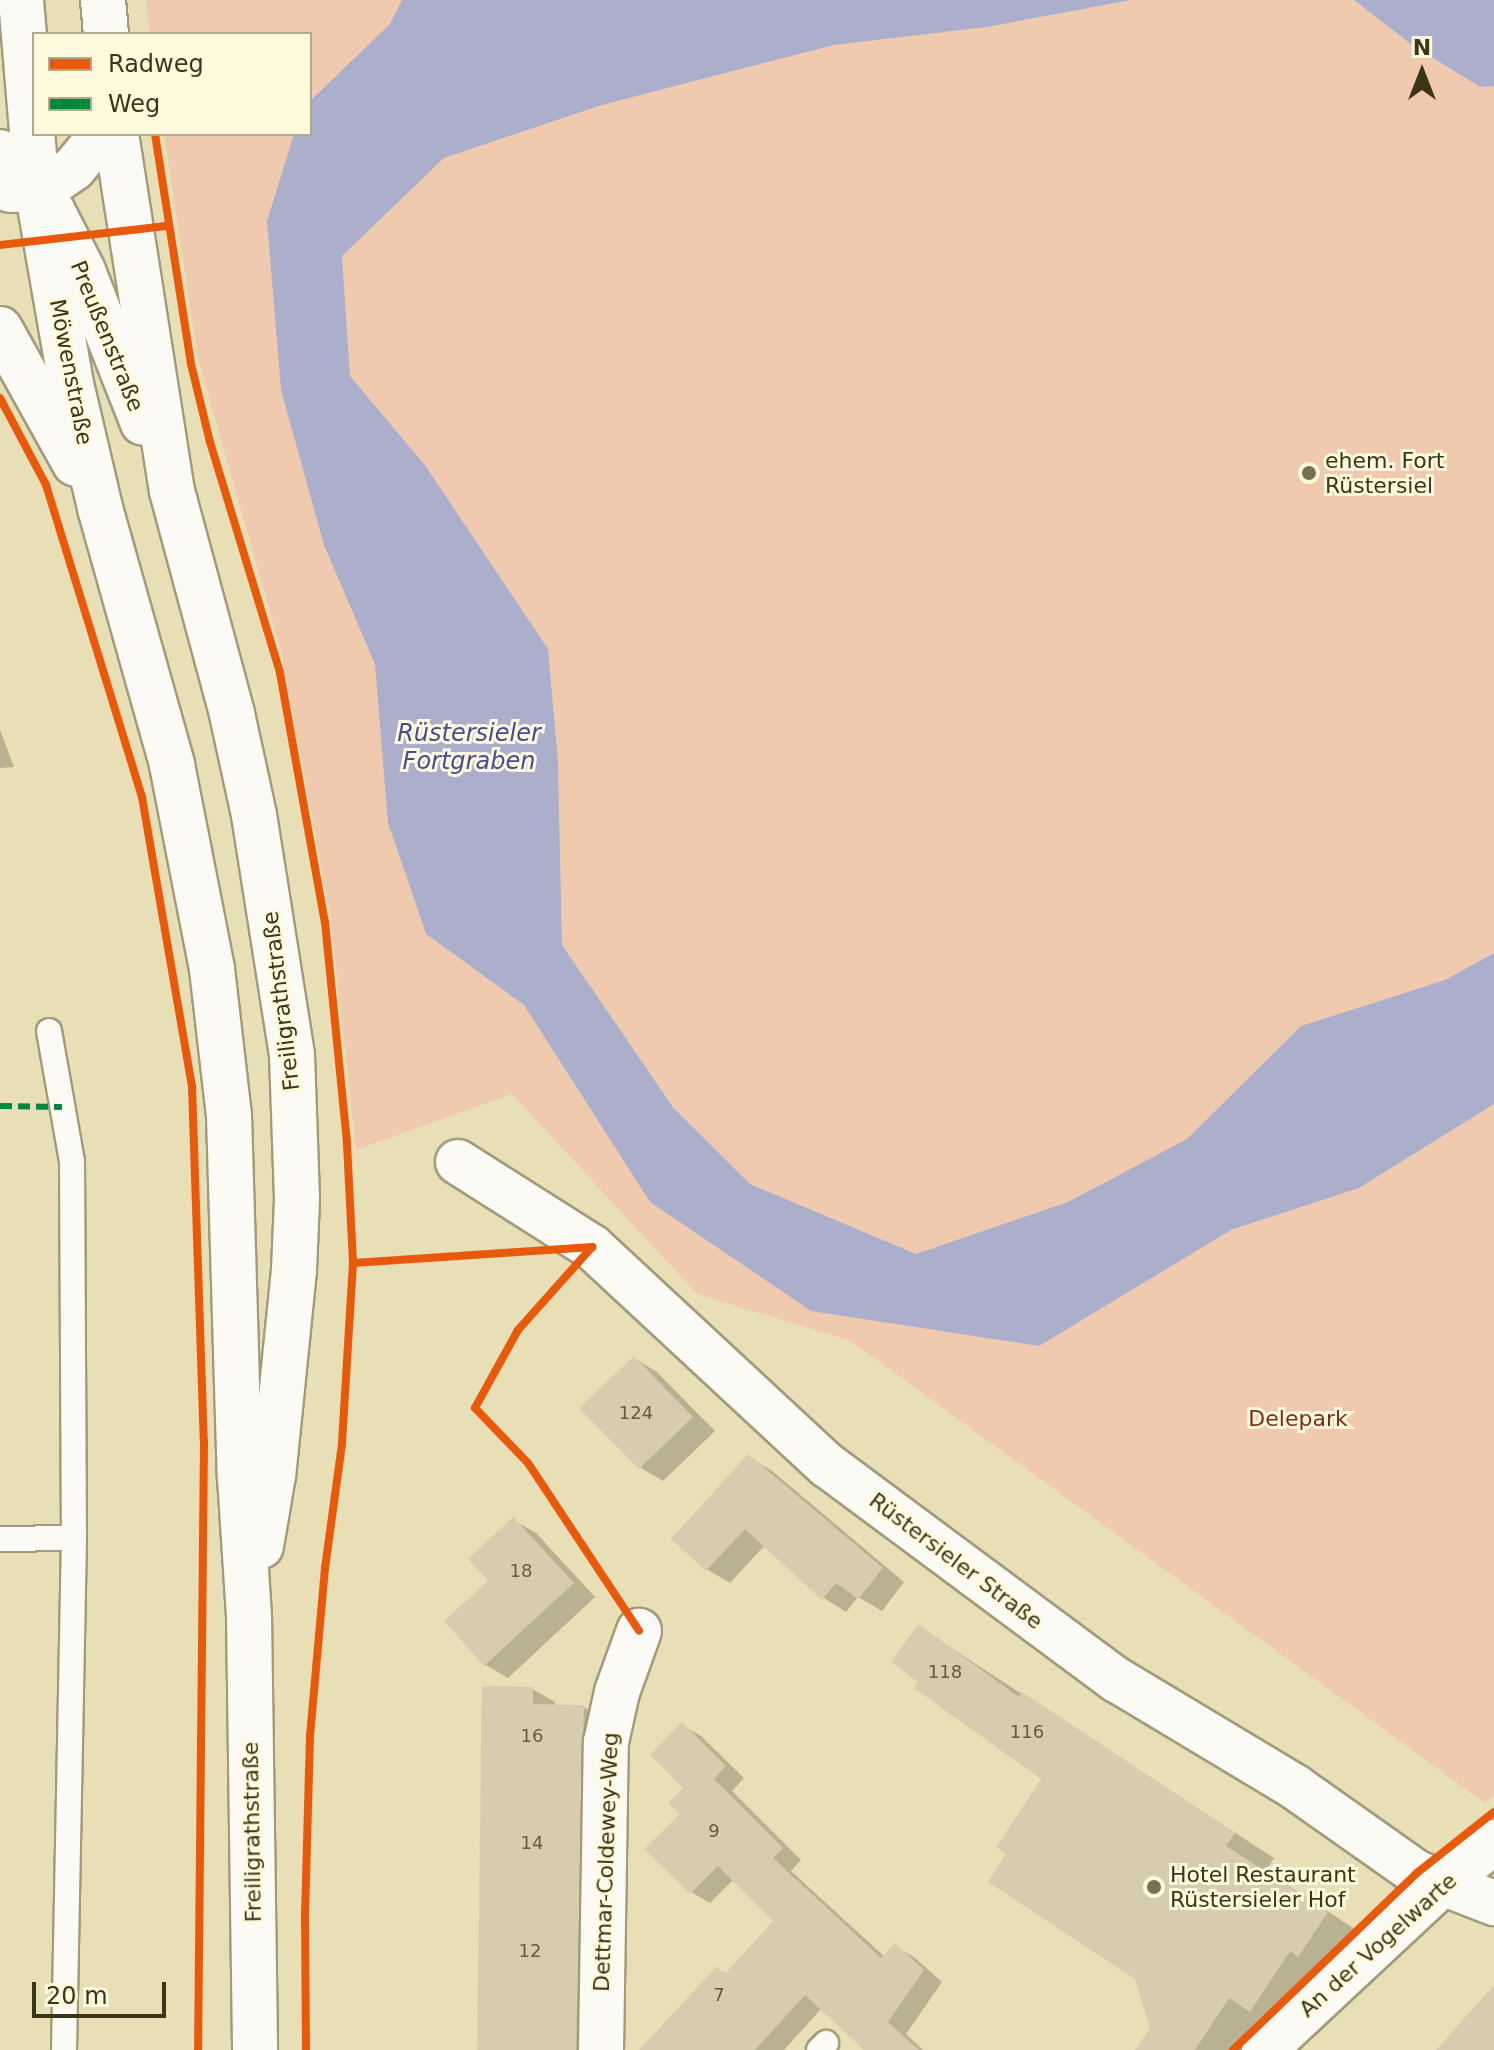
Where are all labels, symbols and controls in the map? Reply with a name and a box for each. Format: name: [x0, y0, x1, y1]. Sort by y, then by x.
legend: [32, 32, 312, 136]
north arrow: [1382, 32, 1462, 112]
text: N: [1413, 35, 1431, 60]
text: Radweg: [108, 50, 204, 78]
text: Weg: [108, 90, 160, 118]
street label: Preußenstraße: [65, 257, 149, 415]
street label: Möwenstraße: [44, 297, 98, 447]
place label: ehem. Fort Rüstersiel: [1325, 447, 1444, 498]
marker: ehem. Fort Rüstersiel: [1300, 464, 1318, 482]
water label: Rüstersieler Fortgraben: [397, 720, 541, 776]
street label: Freiligrathstraße: [257, 910, 305, 1092]
house number: 124: [619, 1402, 653, 1424]
park label: Delepark: [1248, 1406, 1348, 1432]
street label: Rüstersieler Straße: [864, 1487, 1048, 1635]
house number: 18: [510, 1560, 532, 1582]
house number: 118: [928, 1661, 962, 1683]
house number: 116: [1010, 1721, 1044, 1743]
house number: 16: [521, 1725, 543, 1747]
street label: Dettmar-Coldewey-Weg: [588, 1732, 624, 1992]
street label: Freiligrathstraße: [237, 1742, 267, 1922]
house number: 9: [708, 1820, 720, 1842]
house number: 14: [521, 1832, 543, 1854]
place label: Hotel Restaurant Rüstersieler Hof: [1170, 1861, 1356, 1912]
street label: An der Vogelwarte: [1294, 1867, 1462, 2023]
marker: Hotel Restaurant Rüstersieler Hof: [1145, 1878, 1163, 1896]
house number: 12: [519, 1940, 541, 1962]
scale bar: [36, 1966, 170, 2016]
text: 20 m: [46, 1982, 108, 2010]
house number: 7: [713, 1984, 725, 2006]

